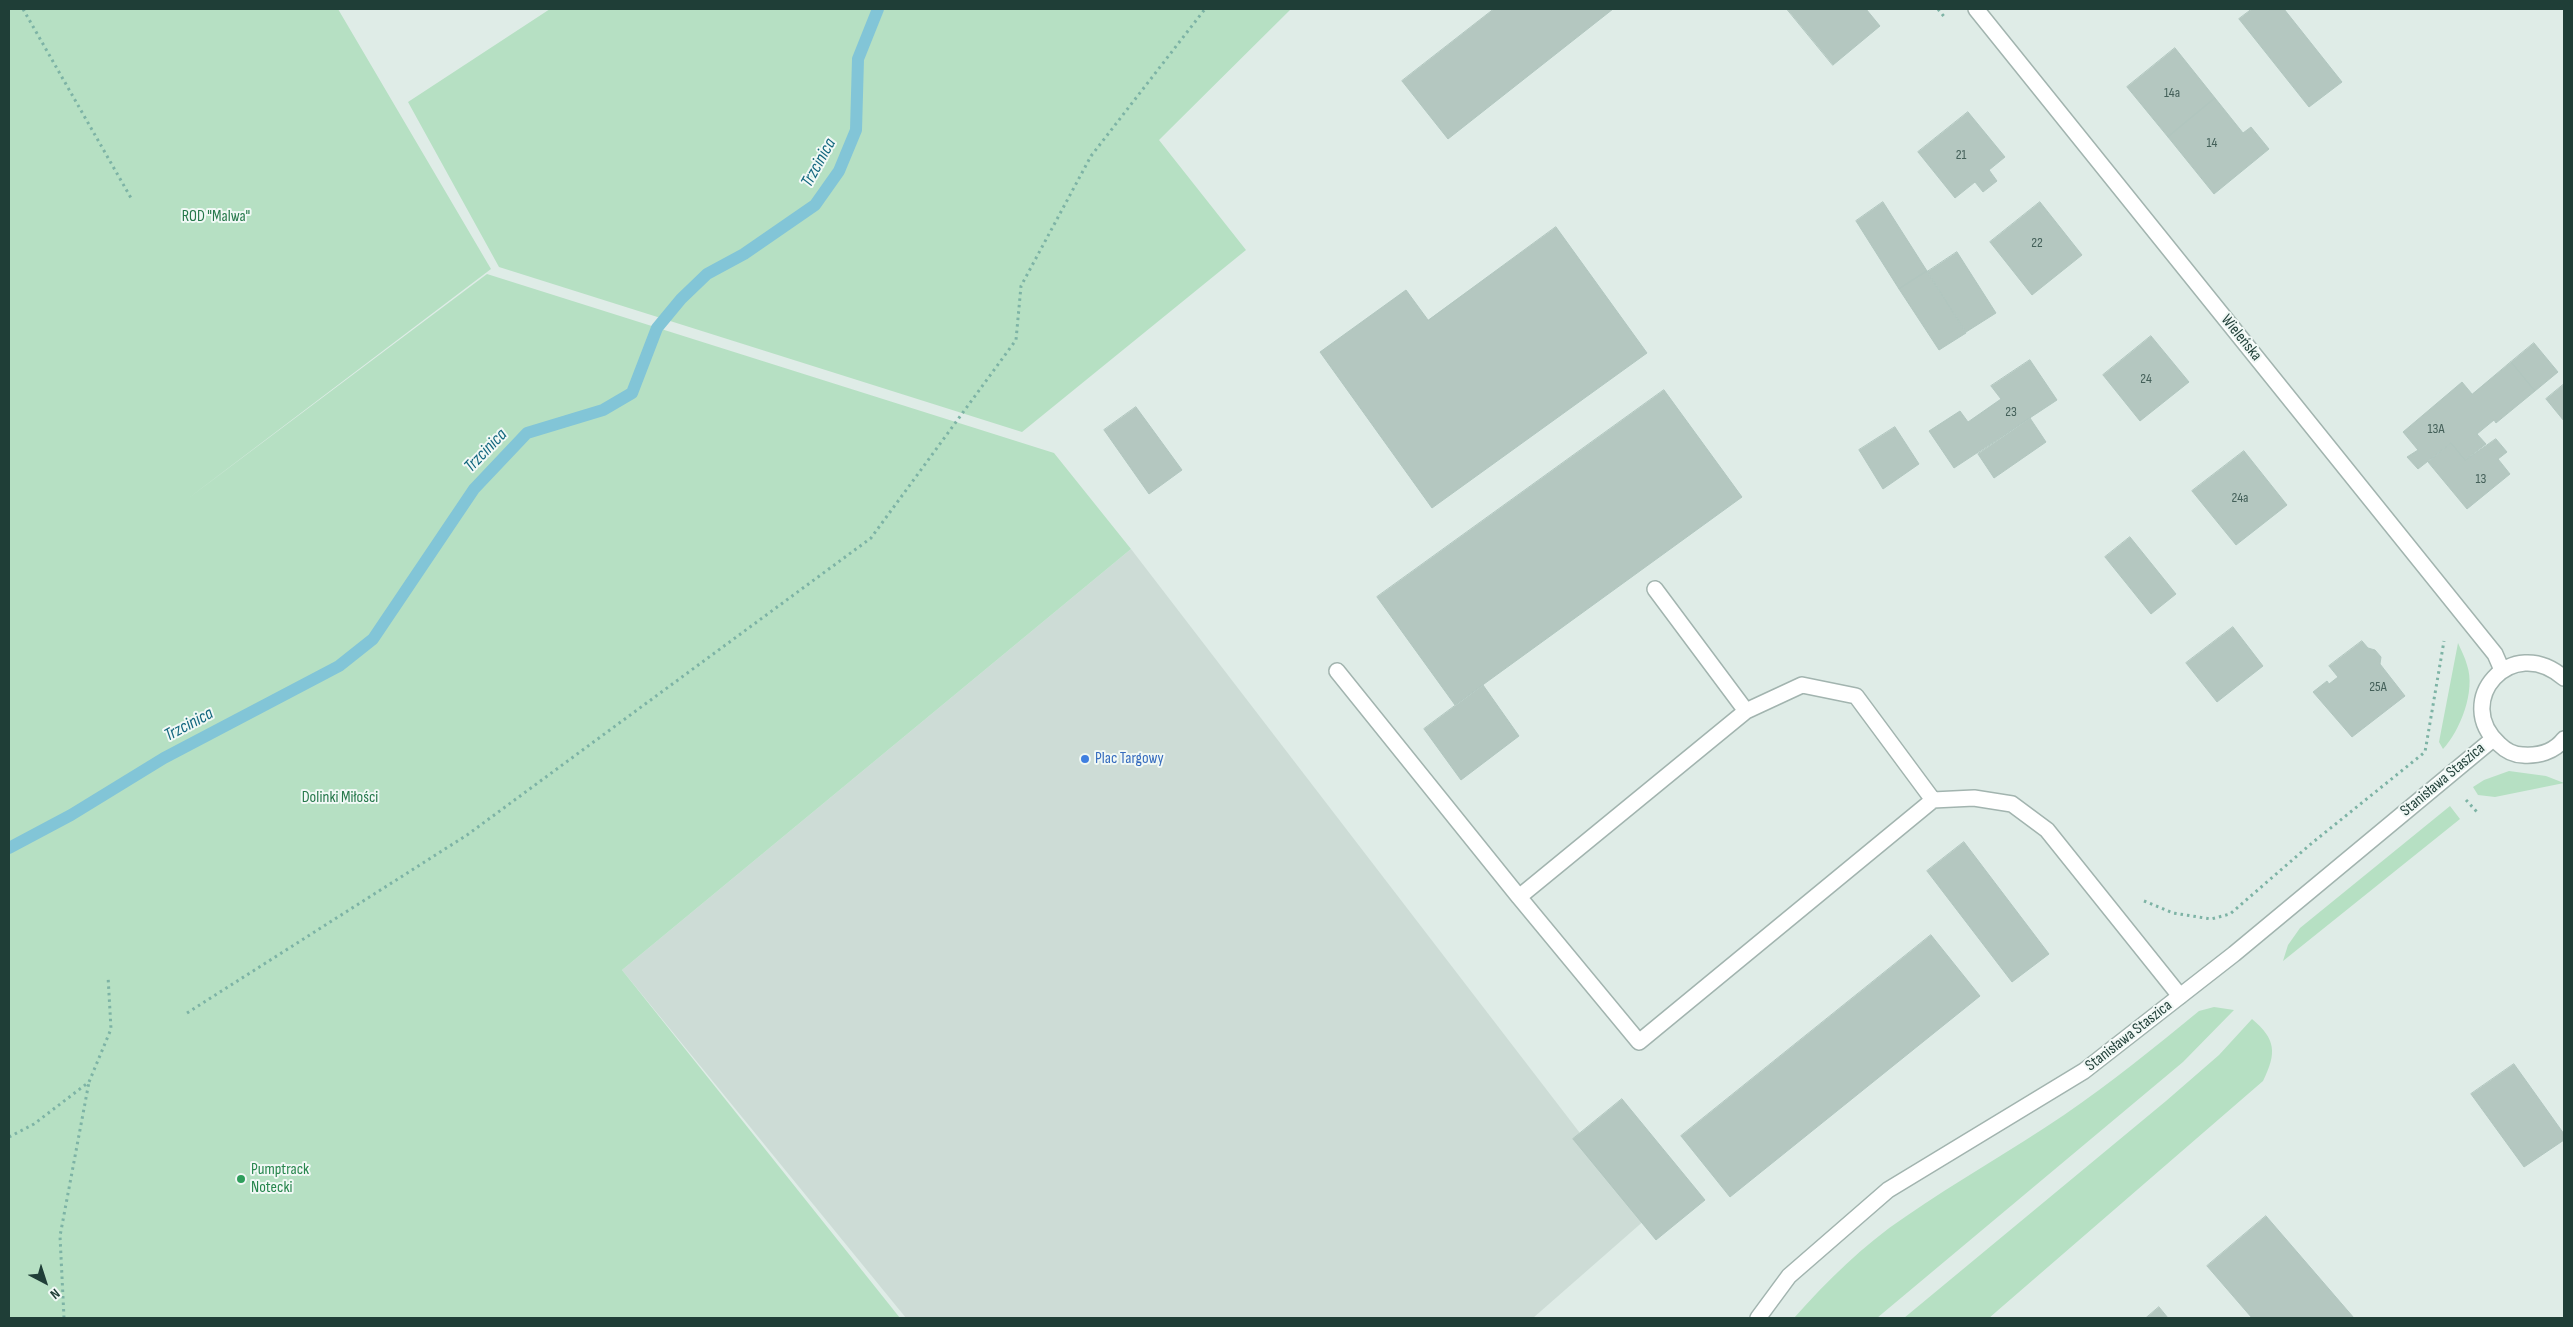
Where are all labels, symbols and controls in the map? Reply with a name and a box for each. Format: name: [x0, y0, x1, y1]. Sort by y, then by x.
house number: 14a: [2164, 85, 2180, 101]
water label: Trzcinica: [797, 135, 841, 191]
house number: 14: [2207, 135, 2217, 151]
house number: 21: [1956, 147, 1966, 163]
park label: ROD "Malwa": [182, 207, 250, 227]
house number: 22: [2031, 235, 2043, 251]
street label: Wieleńska: [2217, 311, 2265, 365]
house number: 24: [2140, 371, 2152, 387]
house number: 23: [2005, 404, 2017, 420]
house number: 13A: [2428, 421, 2444, 437]
water label: Trzcinica: [460, 425, 512, 477]
house number: 13: [2476, 471, 2486, 487]
house number: 24a: [2232, 490, 2248, 506]
house number: 25A: [2369, 679, 2387, 695]
water label: Trzcinica: [161, 703, 217, 747]
street label: Stanisława Staszica: [2397, 739, 2489, 821]
place label: Plac Targowy: [1095, 749, 1164, 769]
marker: Plac Targowy: [1079, 753, 1091, 765]
park label: Dolinki Miłości: [302, 788, 378, 808]
street label: Stanisława Staszica: [2082, 996, 2176, 1076]
place label: Pumptrack Notecki: [251, 1160, 309, 1198]
marker: Pumptrack Notecki: [235, 1173, 247, 1185]
north arrow: [20, 1257, 70, 1307]
text: N: [47, 1285, 63, 1303]

